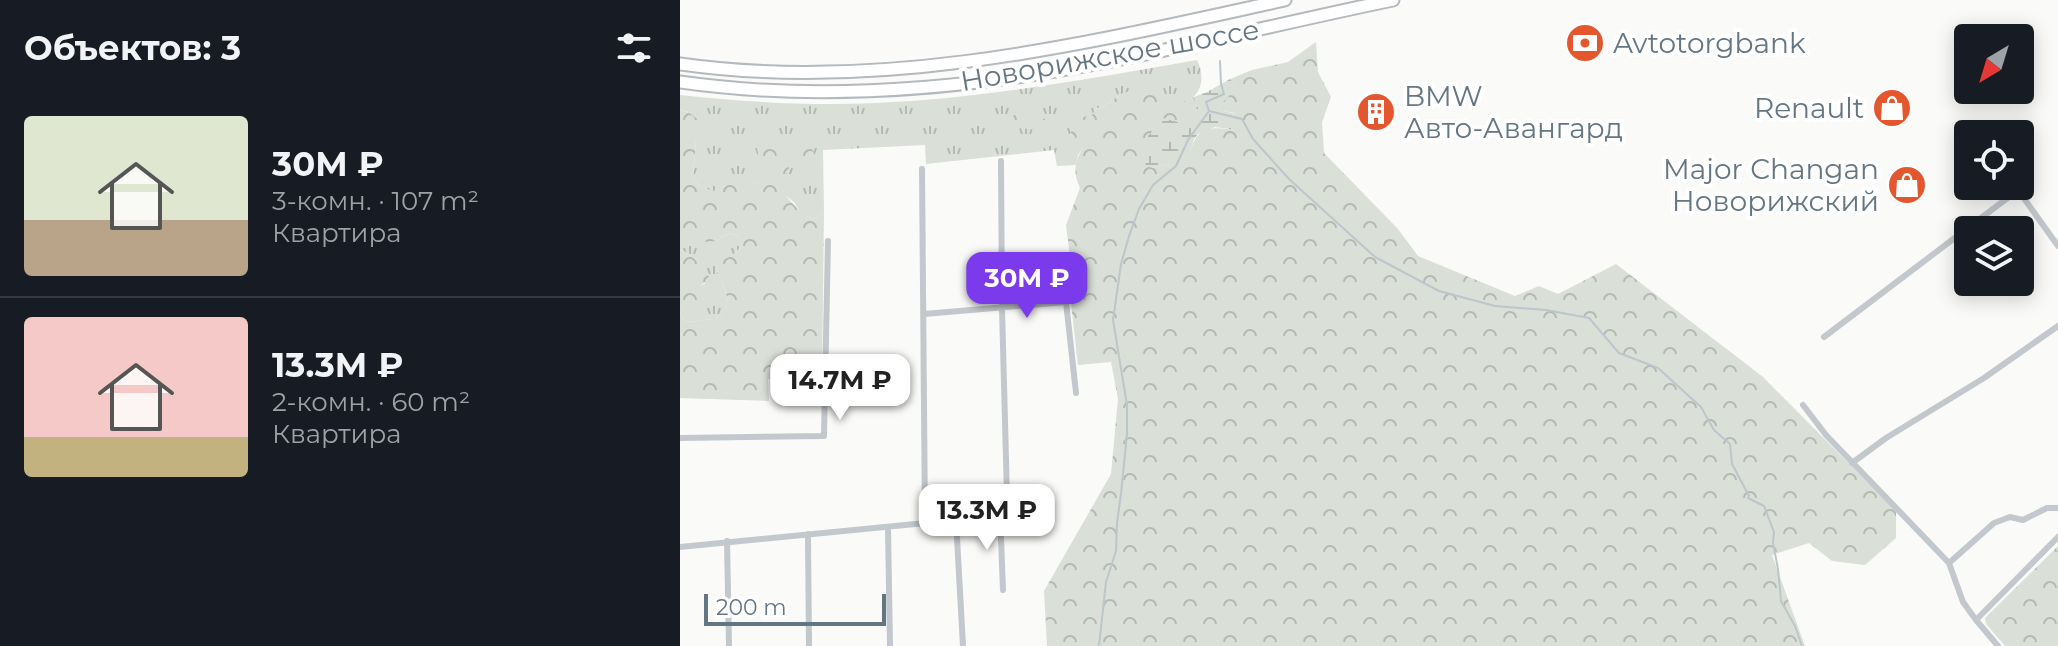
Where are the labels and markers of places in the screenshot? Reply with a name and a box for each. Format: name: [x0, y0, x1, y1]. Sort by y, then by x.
bank icon: Avtotorgbank: [1564, 22, 1606, 64]
place label: Avtotorgbank: [1613, 26, 1806, 60]
place label: BMW Авто-Авангард: [1404, 79, 1623, 145]
shop icon: Renault: [1871, 87, 1913, 129]
building icon: BMW Авто-Авангард: [1355, 91, 1397, 133]
place label: Renault: [1754, 91, 1864, 125]
place label: Major Changan Новорижский: [1663, 152, 1879, 218]
shop icon: Major Changan Новорижский: [1886, 164, 1928, 206]
pin: 30M ₽: [971, 252, 1083, 320]
pin: 14.7M ₽: [766, 354, 914, 422]
pin: 13.3M ₽: [913, 484, 1061, 552]

